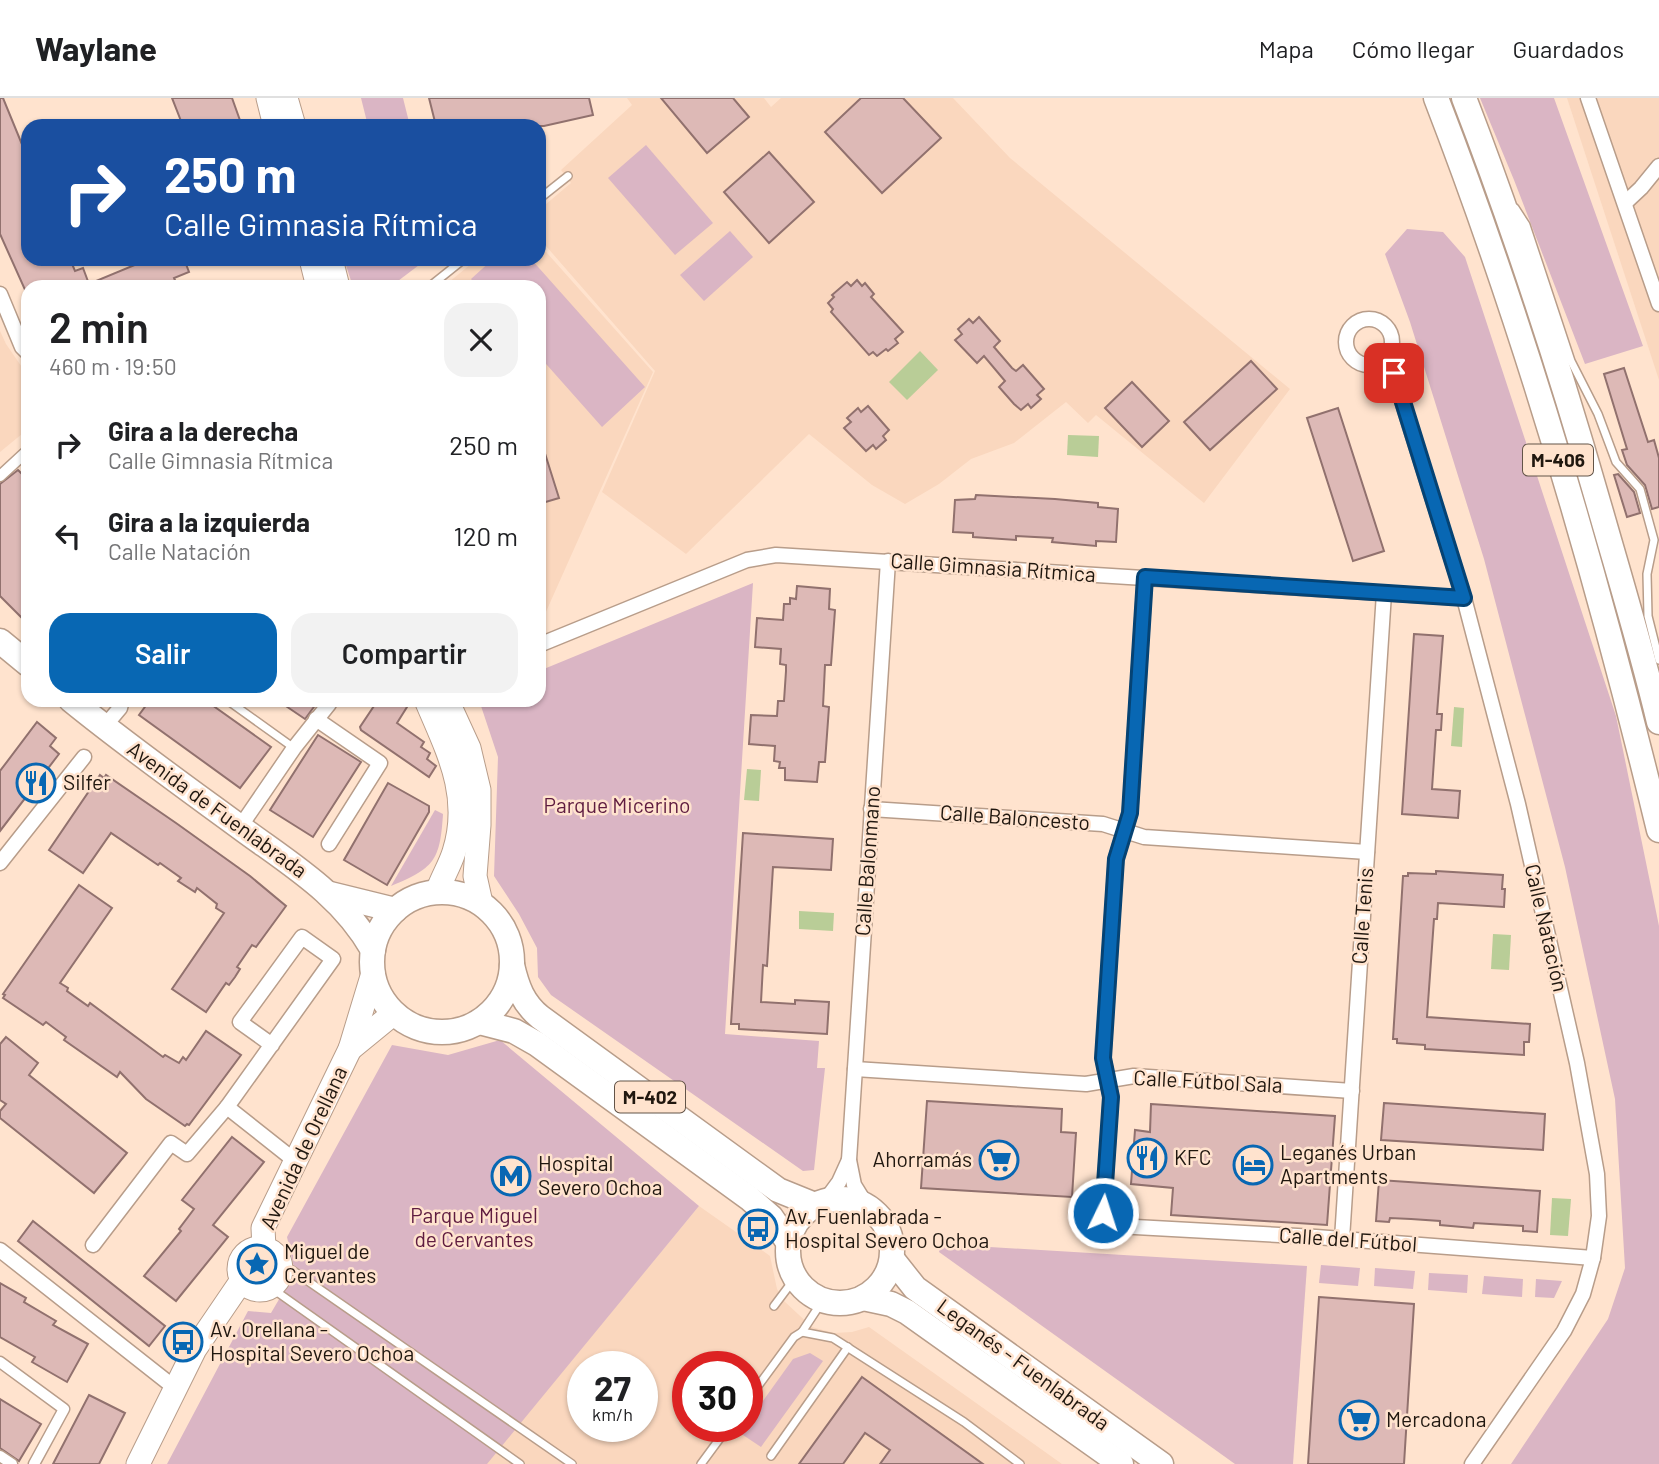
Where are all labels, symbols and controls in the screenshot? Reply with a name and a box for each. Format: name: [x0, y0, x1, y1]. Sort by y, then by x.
text: Waylane: [35, 28, 157, 68]
text: Mapa: [1259, 34, 1314, 63]
text: Cómo llegar: [1352, 34, 1474, 63]
text: Guardados: [1512, 34, 1624, 63]
text: 250 m: [164, 144, 297, 203]
icon: right: [49, 147, 140, 238]
text: Calle Gimnasia Rítmica: [164, 204, 478, 242]
text: 2 min: [49, 301, 149, 351]
button: close: [444, 303, 518, 377]
pin: [1364, 343, 1424, 403]
text: 460 m · 19:50: [49, 352, 177, 380]
icon: arrive: [1375, 354, 1413, 392]
text: Gira a la derecha: [108, 415, 298, 446]
icon: right: [49, 426, 87, 464]
text: 250 m: [449, 429, 518, 460]
road number: M-406: [1523, 444, 1593, 476]
text: Calle Gimnasia Rítmica: [108, 446, 333, 474]
text: Gira a la izquierda: [108, 506, 310, 537]
icon: left: [49, 517, 87, 555]
text: 120 m: [454, 520, 518, 551]
text: Calle Natación: [108, 537, 251, 565]
street label: Calle Gimnasia Rítmica: [890, 547, 1097, 586]
button: Salir: [49, 613, 277, 693]
button: Compartir: [291, 613, 518, 693]
street label: Avenida de Fuenlabrada: [123, 735, 313, 882]
restaurant icon: Silfer: [15, 762, 57, 804]
place label: Silfer: [63, 769, 111, 794]
street label: Calle Balonmano: [849, 785, 884, 937]
park label: Parque Micerino: [544, 792, 690, 817]
street label: Calle Baloncesto: [939, 799, 1091, 834]
street label: Calle Natación: [1521, 861, 1574, 994]
street label: Calle Tenis: [1346, 867, 1377, 965]
street label: Avenida de Orellana: [254, 1062, 351, 1233]
street label: Calle Fútbol Sala: [1133, 1064, 1283, 1097]
road number: M-402: [615, 1082, 685, 1113]
restaurant icon: KFC: [1126, 1137, 1168, 1179]
supermarket icon: Ahorramás: [978, 1139, 1020, 1181]
place label: Leganés Urban Apartments: [1280, 1139, 1416, 1188]
place label: KFC: [1174, 1144, 1211, 1169]
hotel icon: Leganés Urban Apartments: [1232, 1144, 1274, 1186]
place label: Ahorramás: [872, 1146, 972, 1171]
place label: Hospital Severo Ochoa: [538, 1150, 663, 1199]
metro station icon: Hospital Severo Ochoa: [490, 1155, 532, 1197]
position arrow: [1066, 1176, 1140, 1250]
park label: Parque Miguel de Cervantes: [410, 1202, 538, 1251]
place label: Av. Fuenlabrada - Hospital Severo Ochoa: [785, 1203, 989, 1252]
bus stop icon: Av. Fuenlabrada - Hospital Severo Ochoa: [737, 1208, 779, 1250]
street label: Calle del Fútbol: [1278, 1221, 1418, 1256]
place label: Miguel de Cervantes: [284, 1238, 376, 1287]
place icon: Miguel de Cervantes: [236, 1243, 278, 1285]
street label: Leganés - Fuenlabrada: [933, 1293, 1115, 1435]
place label: Av. Orellana - Hospital Severo Ochoa: [210, 1316, 414, 1365]
bus stop icon: Av. Orellana - Hospital Severo Ochoa: [162, 1321, 204, 1363]
speed limit sign: 30: [672, 1351, 763, 1442]
text: 27: [594, 1366, 631, 1408]
supermarket icon: Mercadona: [1338, 1399, 1380, 1441]
text: km/h: [592, 1403, 633, 1425]
place label: Mercadona: [1386, 1406, 1486, 1431]

